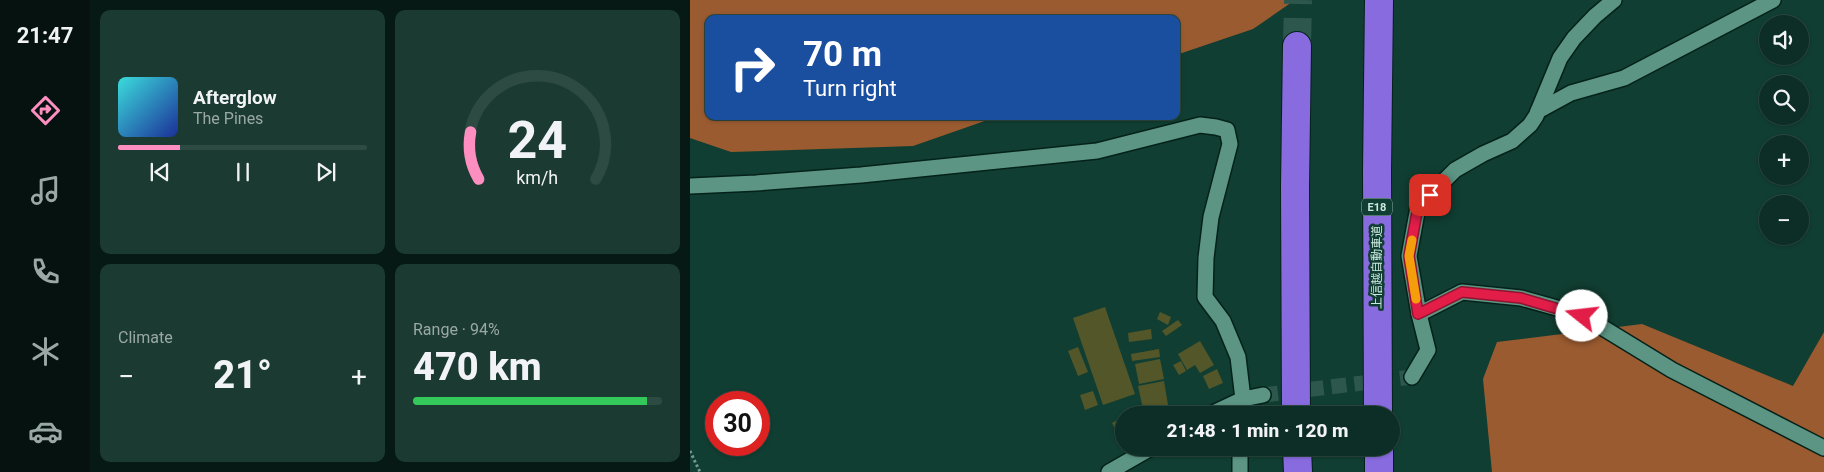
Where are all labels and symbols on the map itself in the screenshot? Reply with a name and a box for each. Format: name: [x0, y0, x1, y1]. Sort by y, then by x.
pin: [1409, 174, 1451, 216]
road number: E18: [1362, 198, 1392, 216]
street label: 上信越自動車道: [1370, 225, 1384, 309]
position arrow: [1555, 289, 1607, 341]
speed limit sign: 30: [705, 391, 770, 456]

